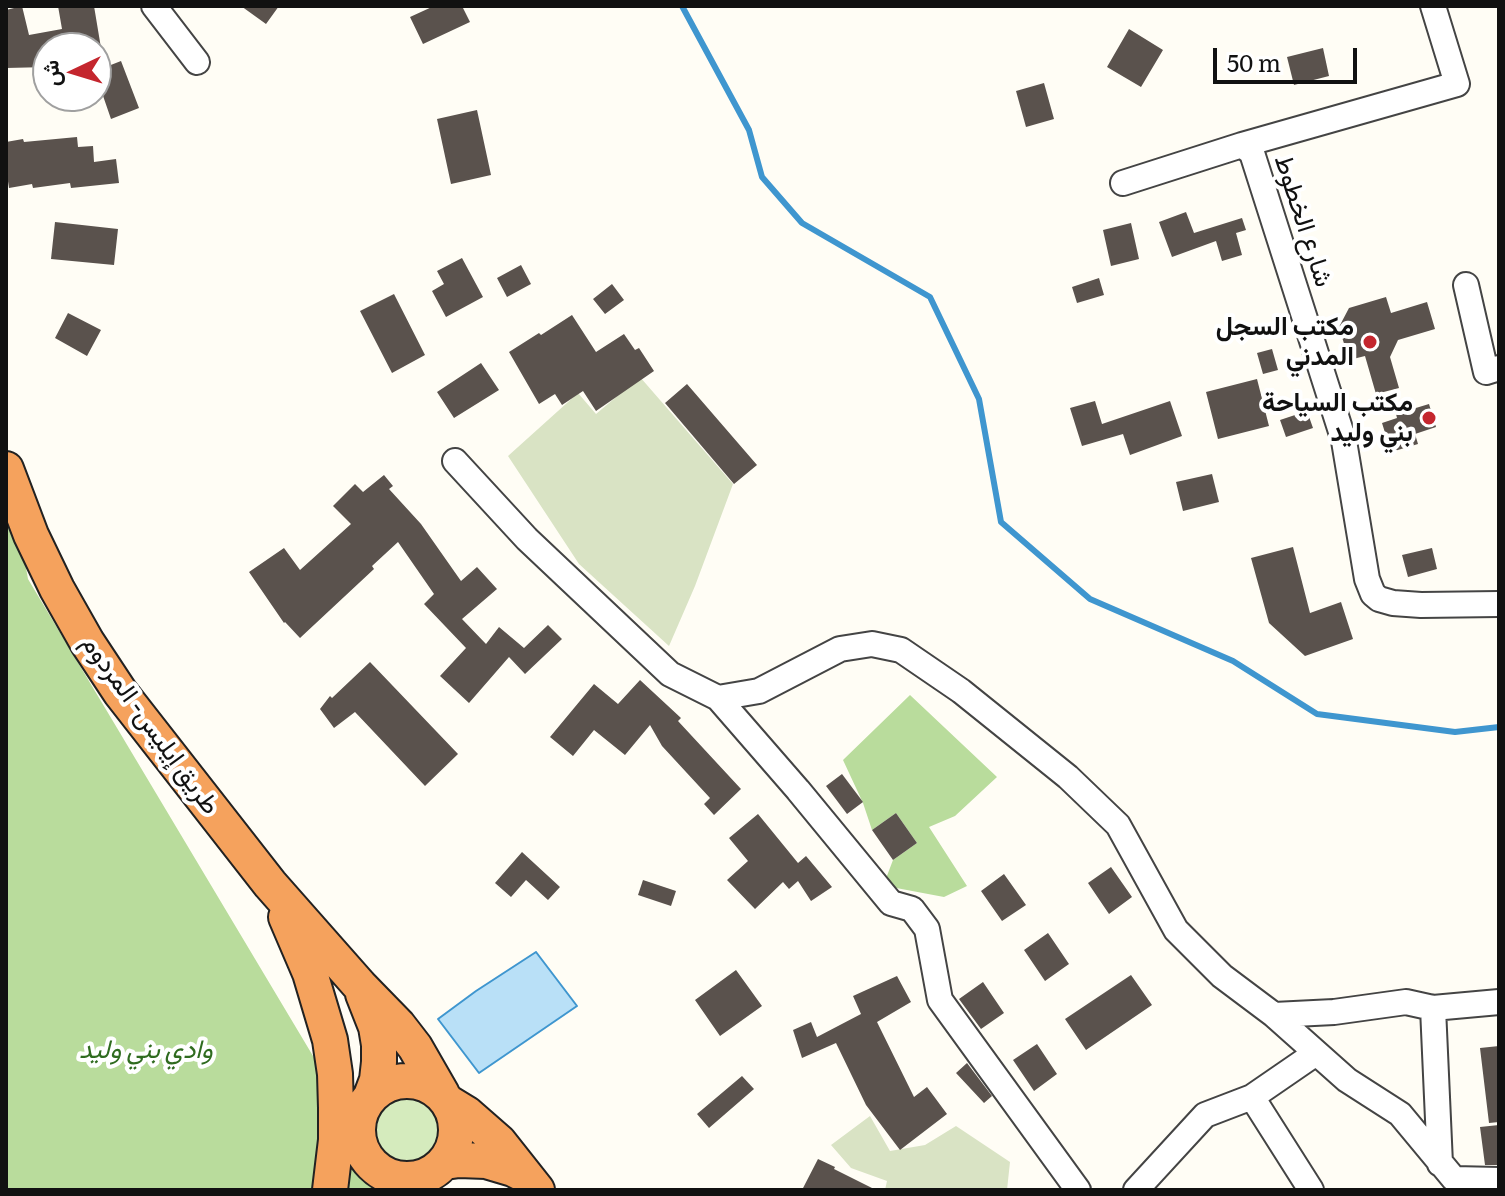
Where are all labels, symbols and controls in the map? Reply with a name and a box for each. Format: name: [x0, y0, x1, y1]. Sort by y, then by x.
north arrow: [32, 32, 112, 112]
scale bar: [1217, 32, 1361, 82]
text: 50 m: [1227, 44, 1281, 79]
text: ش: [32, 59, 67, 88]
street label: شارع الخطوط: [1267, 151, 1339, 291]
place label: مكتب السجل المدني: [1216, 311, 1354, 372]
marker: مكتب السجل المدني: [1361, 333, 1379, 351]
place label: مكتب السياحة بني وليد: [1262, 387, 1413, 448]
marker: مكتب السياحة بني وليد: [1420, 409, 1438, 427]
street label: طريق إيليس- المردوم: [74, 629, 226, 821]
park label: وادي بني وليد: [79, 1034, 213, 1066]

